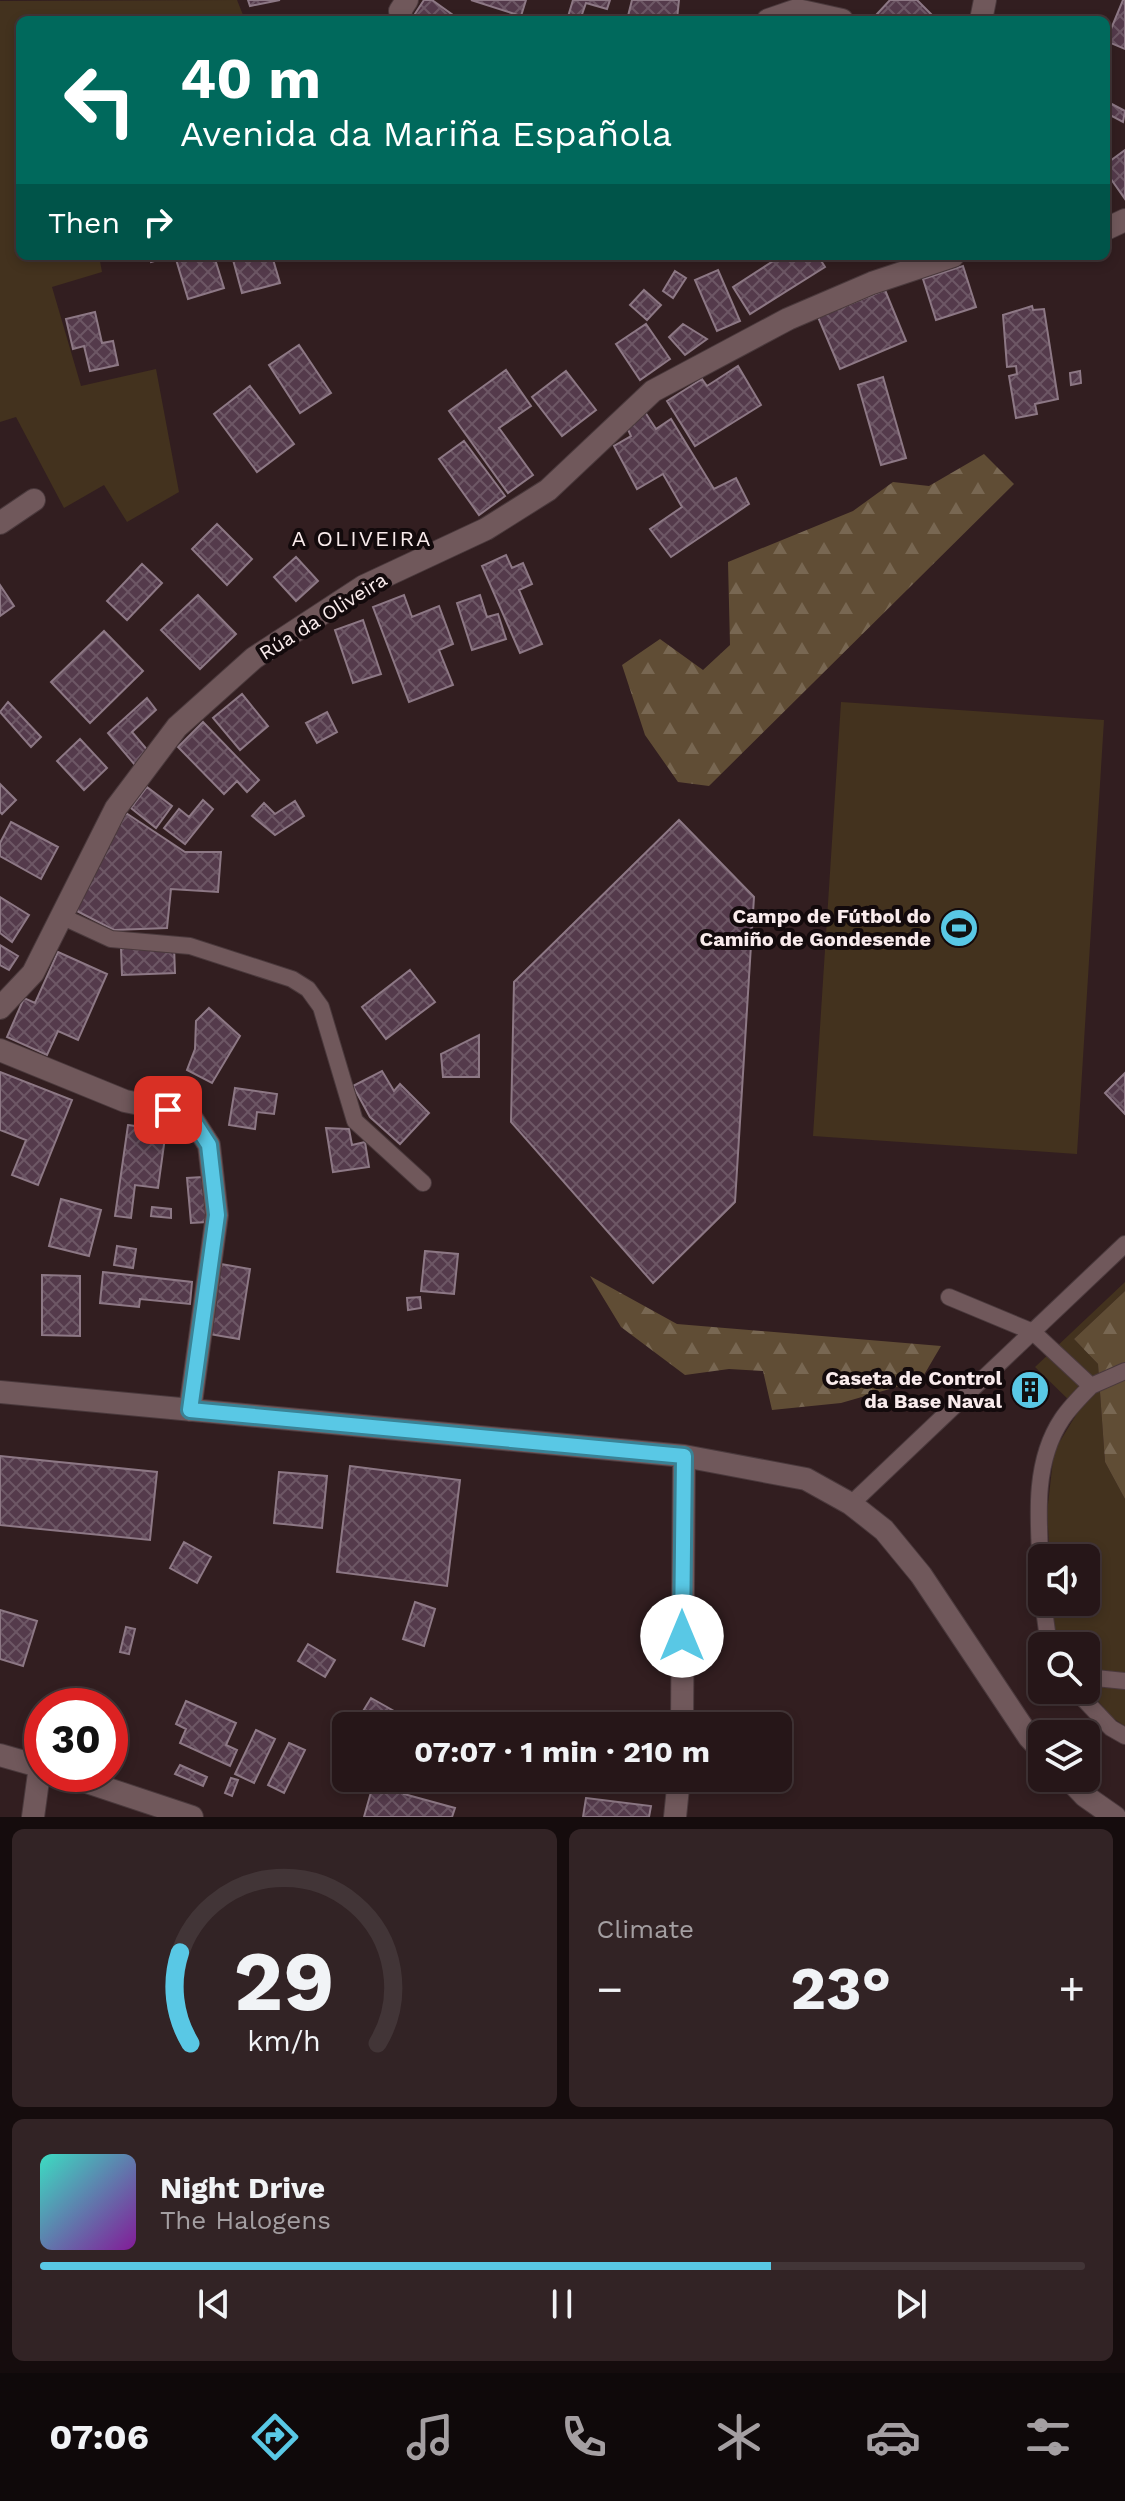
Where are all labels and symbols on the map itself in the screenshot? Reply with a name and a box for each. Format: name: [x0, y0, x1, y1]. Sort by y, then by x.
district label: A OLIVEIRA: [291, 526, 433, 551]
street label: Rúa da Oliveira: [255, 567, 391, 665]
place label: Campo de Fútbol do Camiño de Gondesende: [700, 904, 931, 951]
sports icon: Campo de Fútbol do Camiño de Gondesende: [938, 907, 980, 949]
pin: [134, 1076, 202, 1144]
place label: Caseta de Control da Base Naval: [825, 1366, 1002, 1413]
building icon: Caseta de Control da Base Naval: [1009, 1369, 1051, 1411]
position arrow: [640, 1594, 724, 1678]
speed limit sign: 30: [24, 1688, 128, 1792]

